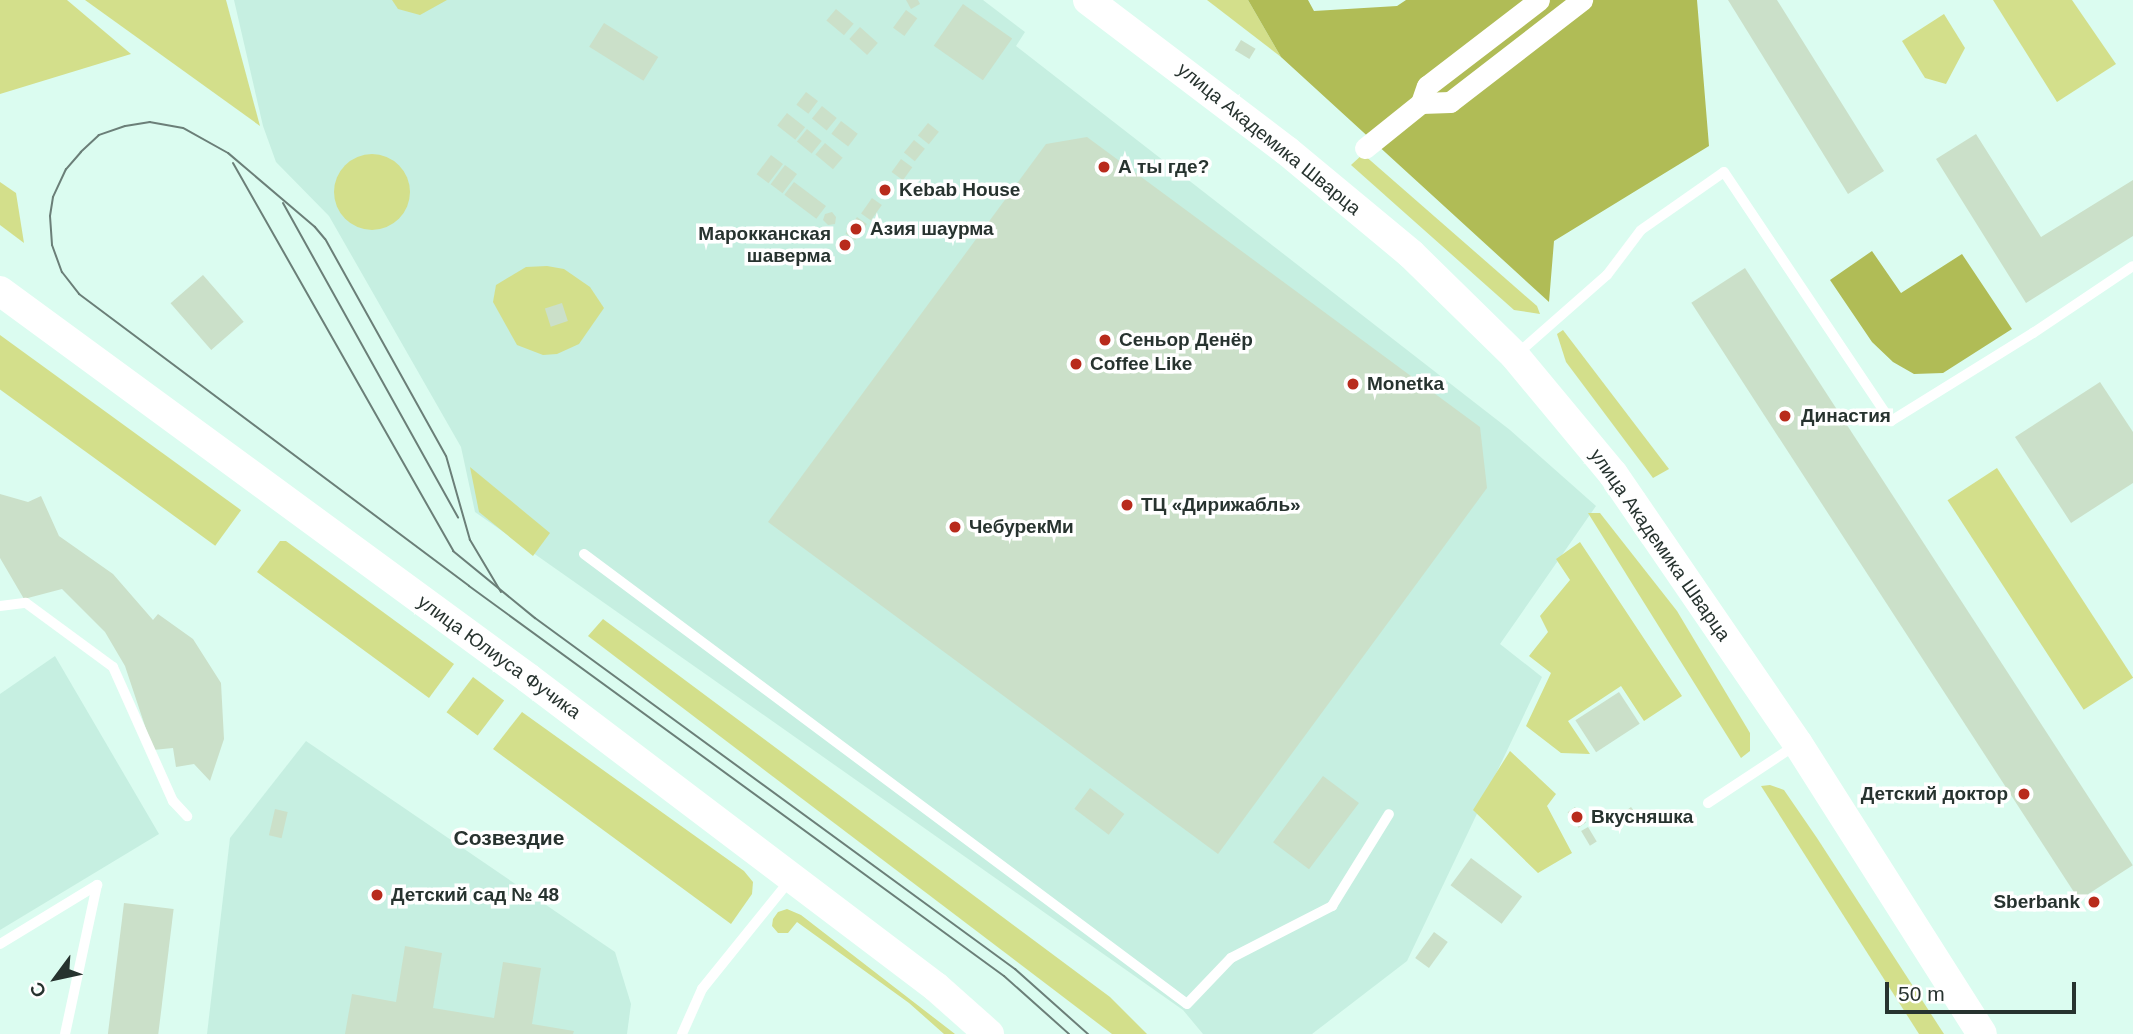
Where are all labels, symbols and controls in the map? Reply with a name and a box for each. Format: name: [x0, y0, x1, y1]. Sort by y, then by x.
street label: улица Академика Шварца: [1173, 58, 1365, 220]
place label: А ты где?: [1118, 156, 1209, 178]
marker: А ты где?: [1096, 159, 1112, 175]
place label: Kebab House: [899, 179, 1020, 201]
marker: Kebab House: [877, 182, 893, 198]
place label: Азия шаурма: [870, 218, 994, 240]
marker: Азия шаурма: [848, 221, 864, 237]
place label: Марокканская шаверма: [698, 223, 831, 267]
marker: Марокканская шаверма: [837, 237, 853, 253]
place label: Сеньор Денёр: [1119, 329, 1253, 351]
marker: Сеньор Денёр: [1097, 332, 1113, 348]
place label: Coffee Like: [1090, 353, 1192, 375]
marker: Coffee Like: [1068, 356, 1084, 372]
place label: Monetka: [1367, 373, 1444, 395]
marker: Monetka: [1345, 376, 1361, 392]
place label: Династия: [1801, 405, 1891, 427]
marker: Династия: [1775, 406, 1795, 426]
street label: улица Академика Шварца: [1585, 445, 1735, 645]
place label: ТЦ «Дирижабль»: [1141, 494, 1301, 516]
marker: ТЦ «Дирижабль»: [1119, 497, 1135, 513]
place label: ЧебурекМи: [969, 516, 1074, 538]
marker: ЧебурекМи: [947, 519, 963, 535]
street label: улица Юлиуса Фучика: [413, 590, 585, 724]
place label: Детский доктор: [1861, 783, 2008, 805]
marker: Детский доктор: [2014, 784, 2034, 804]
place label: Вкусняшка: [1591, 806, 1693, 828]
marker: Вкусняшка: [1569, 809, 1585, 825]
district label: Созвездие: [454, 825, 564, 851]
place label: Детский сад № 48: [391, 884, 559, 906]
marker: Детский сад № 48: [369, 887, 385, 903]
place label: Sberbank: [1993, 891, 2080, 913]
marker: Sberbank: [2086, 894, 2102, 910]
north arrow: [21, 943, 91, 1013]
scale bar: [1888, 968, 2079, 1012]
text: С: [25, 978, 51, 1001]
text: 50 m: [1898, 982, 1945, 1005]

